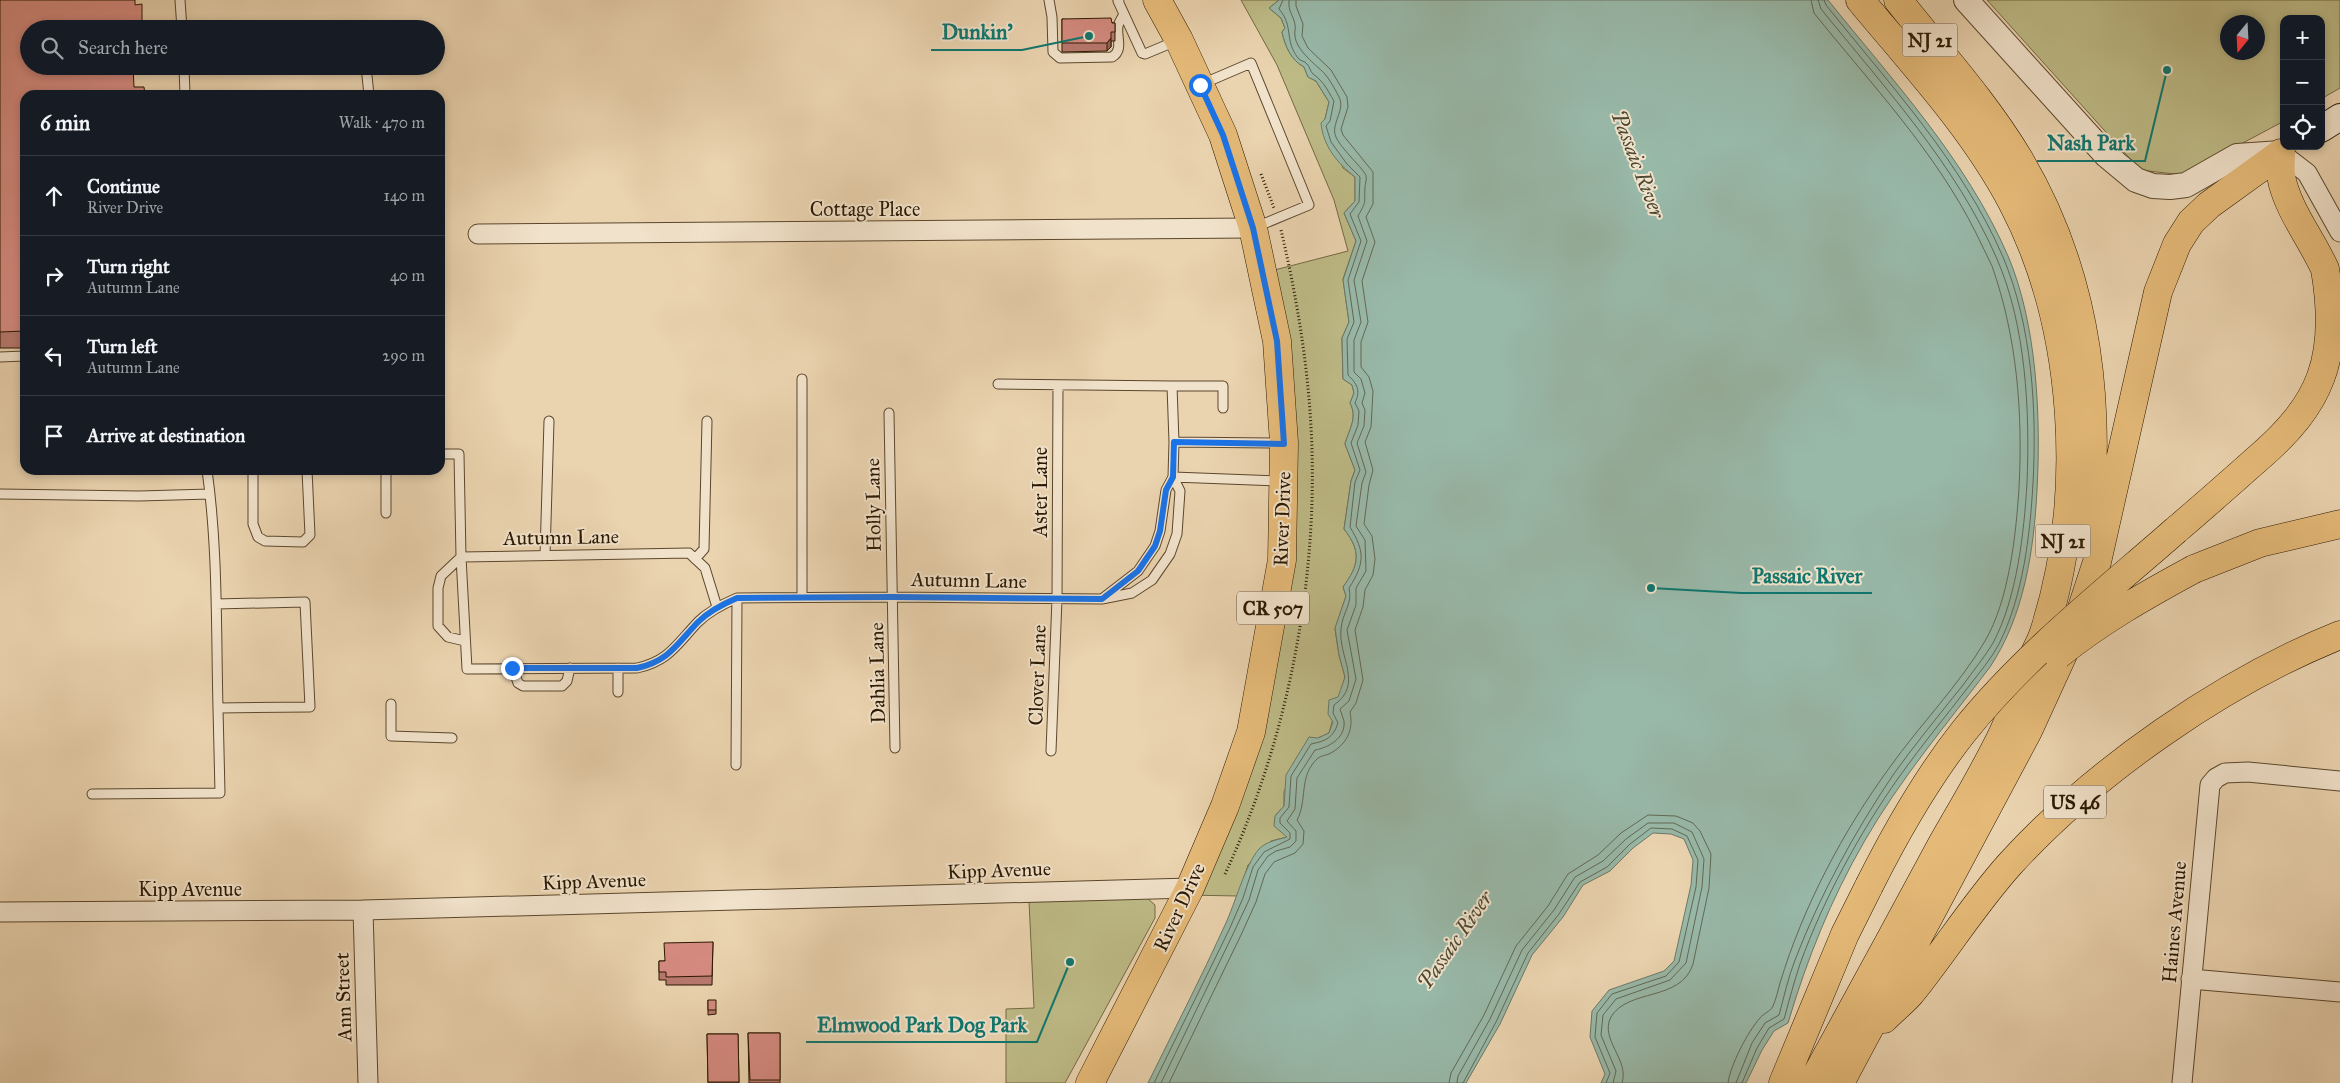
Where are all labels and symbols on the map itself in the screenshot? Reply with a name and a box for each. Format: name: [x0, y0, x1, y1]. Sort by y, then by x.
callout: Dunkin': [931, 14, 1022, 50]
north arrow: [2220, 15, 2265, 60]
text: Dunkin': [941, 19, 1013, 45]
road number: NJ 21: [1902, 24, 1958, 56]
route start: [1189, 74, 1212, 97]
water label: Passaic River: [1605, 106, 1671, 223]
callout: Nash Park: [2037, 125, 2145, 161]
text: Nash Park: [2047, 130, 2136, 156]
street label: Cottage Place: [810, 197, 920, 222]
street label: Aster Lane: [1028, 447, 1052, 538]
street label: Holly Lane: [860, 458, 886, 552]
street label: River Drive: [1268, 471, 1296, 567]
street label: Autumn Lane: [502, 524, 619, 550]
road number: NJ 21: [2036, 524, 2090, 558]
callout: Passaic River: [1741, 557, 1872, 593]
text: Passaic River: [1752, 563, 1863, 589]
street label: Autumn Lane: [910, 567, 1027, 593]
road number: CR 507: [1237, 592, 1309, 624]
street label: Dahlia Lane: [864, 622, 890, 724]
street label: Clover Lane: [1023, 624, 1051, 726]
route end: [501, 657, 524, 680]
road number: US 46: [2044, 786, 2106, 819]
street label: Kipp Avenue: [947, 856, 1051, 884]
street label: River Drive: [1148, 859, 1210, 955]
street label: Haines Avenue: [2157, 860, 2191, 984]
street label: Kipp Avenue: [542, 867, 646, 895]
street label: Kipp Avenue: [138, 877, 242, 901]
water label: Passaic River: [1412, 885, 1499, 994]
street label: Ann Street: [329, 952, 357, 1043]
callout: Elmwood Park Dog Park: [806, 1006, 1037, 1042]
text: Elmwood Park Dog Park: [817, 1012, 1028, 1038]

